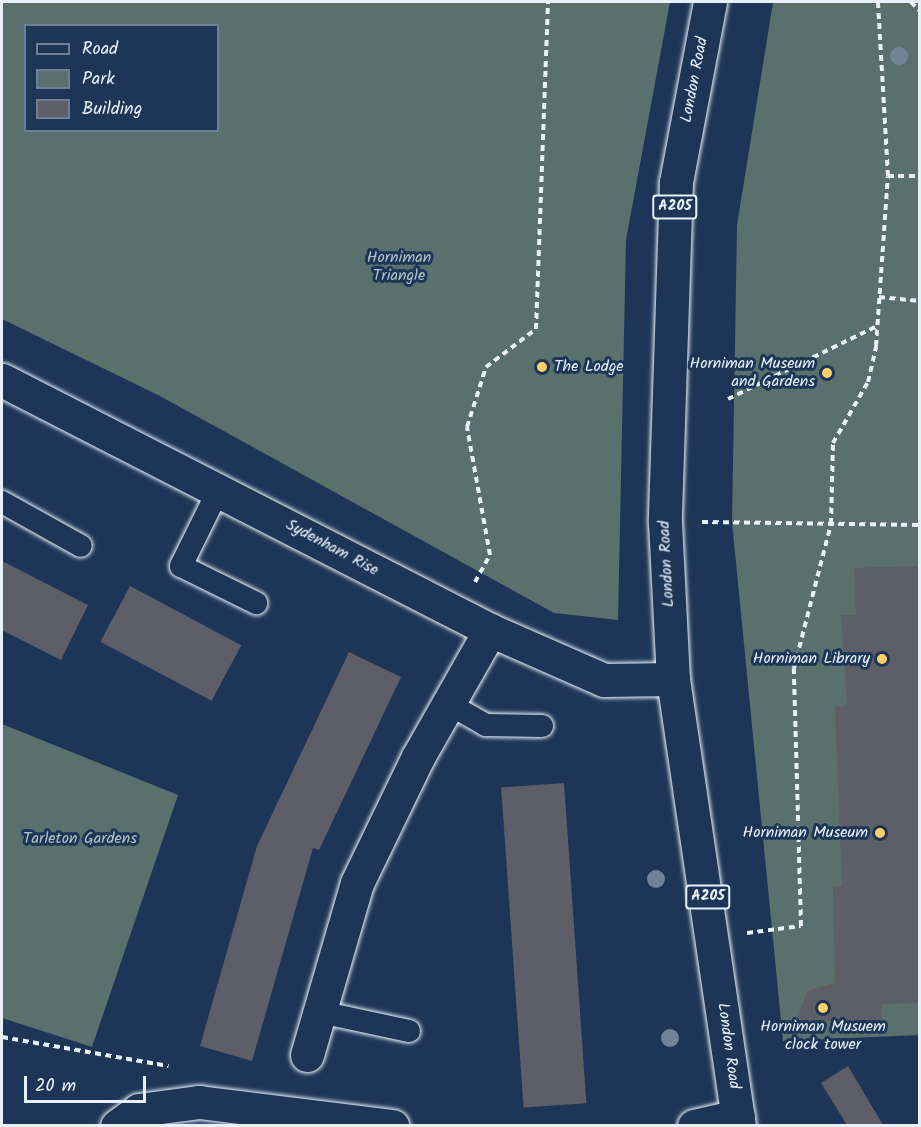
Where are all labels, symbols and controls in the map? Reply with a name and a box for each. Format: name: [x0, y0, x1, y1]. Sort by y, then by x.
legend: [24, 24, 219, 132]
text: Road: [82, 35, 118, 64]
street label: London Road: [677, 36, 713, 124]
text: Park: [82, 65, 115, 94]
text: Building: [82, 95, 142, 124]
road number: A205: [651, 195, 699, 219]
park label: Horniman Triangle: [367, 248, 431, 286]
place label: Horniman Museum and Gardens: [689, 354, 815, 392]
place label: The Lodge: [554, 357, 624, 377]
marker: The Lodge: [535, 360, 549, 374]
marker: Horniman Museum and Gardens: [820, 366, 834, 380]
street label: Sydenham Rise: [282, 516, 382, 580]
street label: London Road: [655, 520, 679, 608]
place label: Horniman Library: [753, 649, 870, 669]
marker: Horniman Library: [875, 652, 889, 666]
place label: Horniman Museum: [742, 823, 868, 843]
marker: Horniman Museum: [873, 826, 887, 840]
park label: Tarleton Gardens: [23, 829, 137, 849]
road number: A205: [684, 885, 732, 909]
marker: Horniman Musuem clock tower: [816, 1001, 830, 1015]
street label: London Road: [712, 1002, 744, 1090]
place label: Horniman Musuem clock tower: [760, 1017, 886, 1055]
scale bar: [27, 1064, 148, 1102]
text: 20 m: [35, 1072, 76, 1101]

